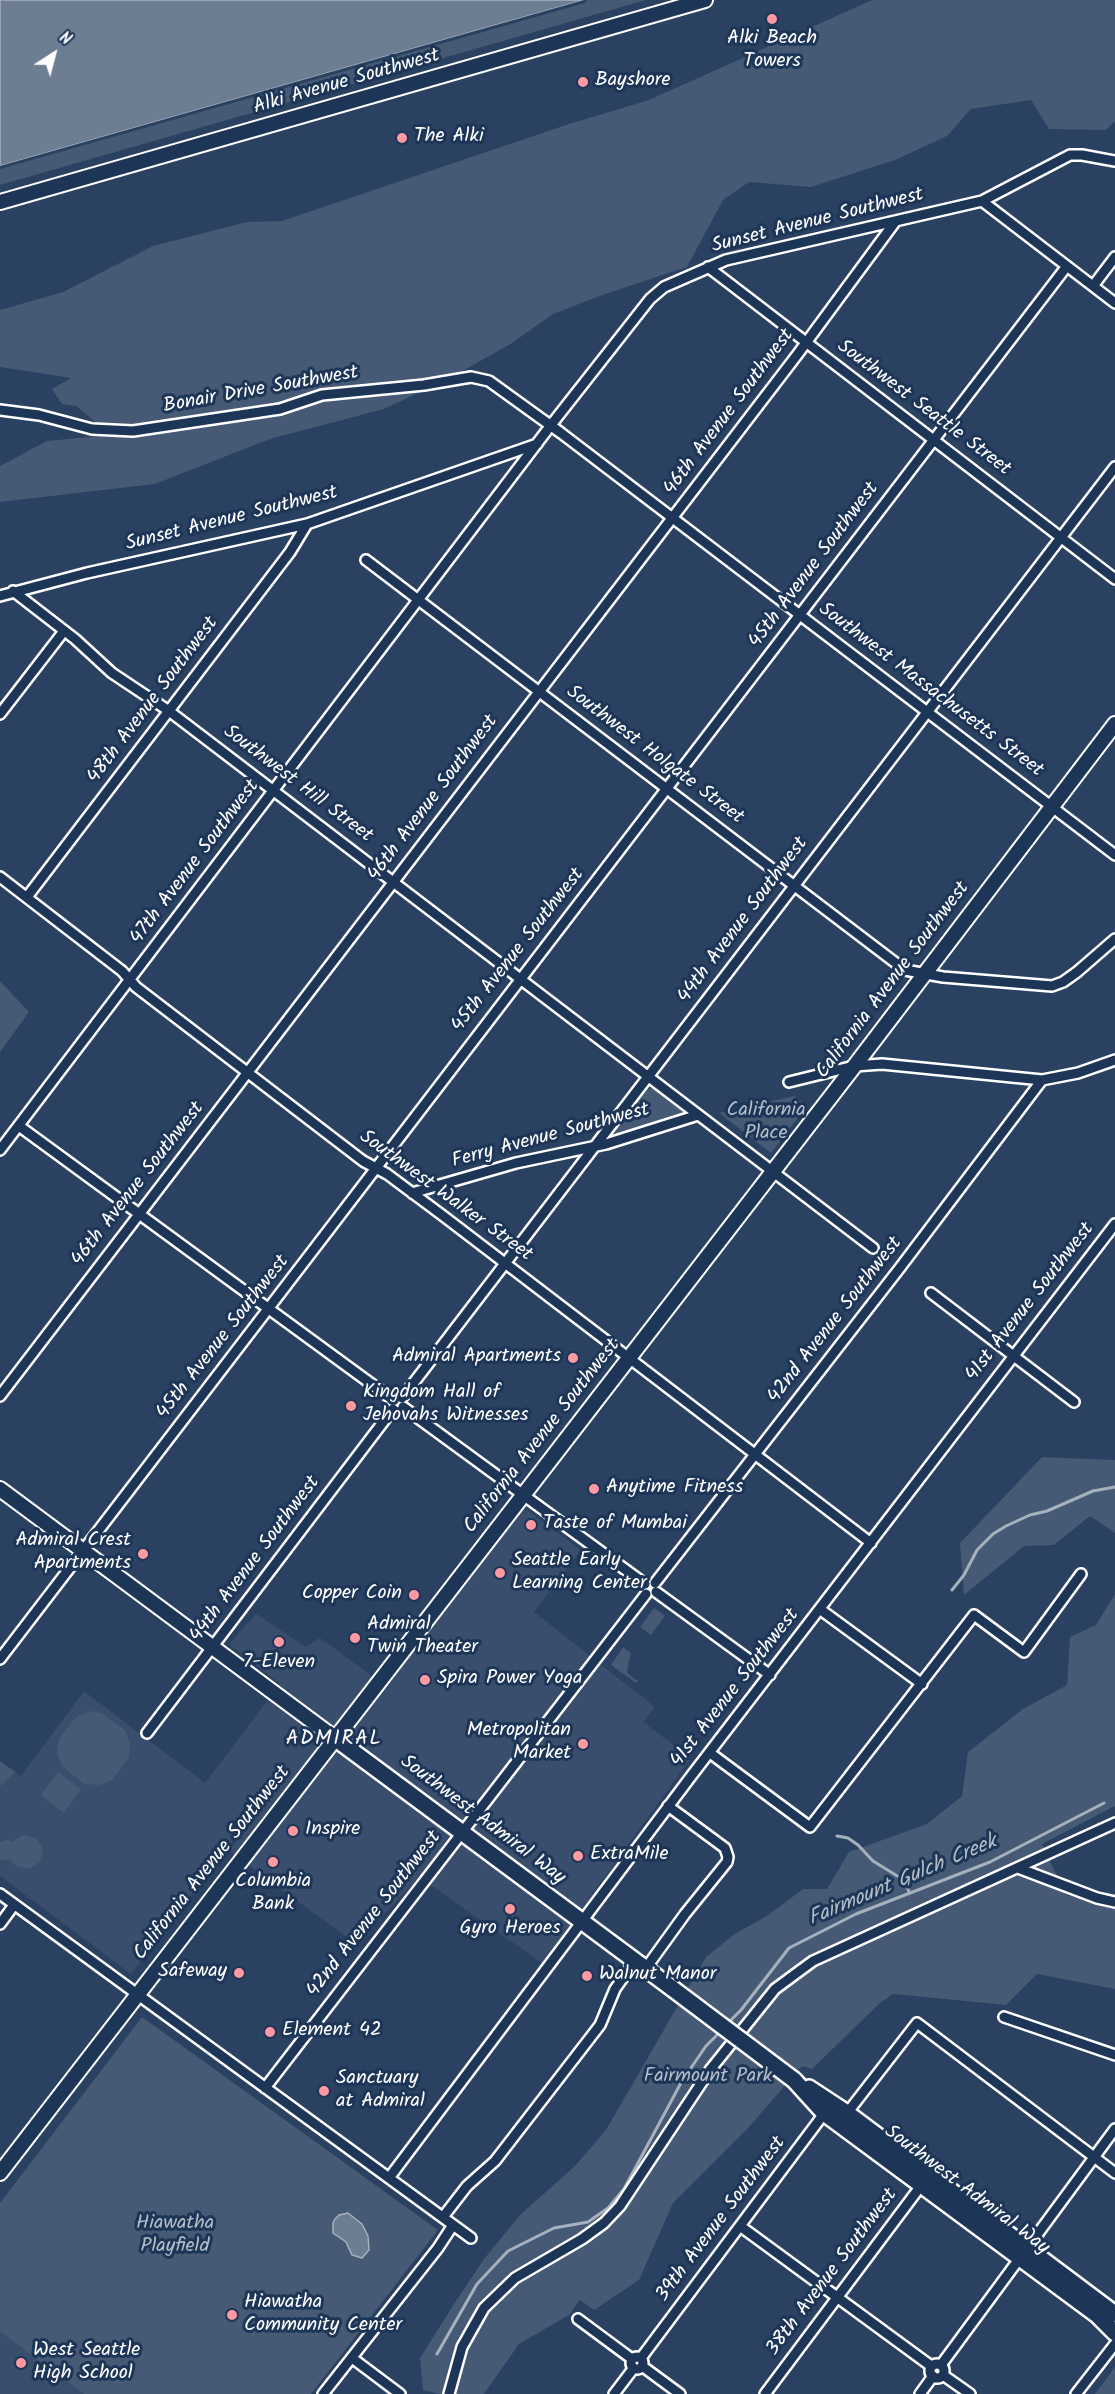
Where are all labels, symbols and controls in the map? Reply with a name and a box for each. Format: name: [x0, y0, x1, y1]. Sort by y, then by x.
marker: Alki Beach Towers: [765, 12, 779, 26]
north arrow: [24, 24, 84, 84]
text: N: [53, 26, 76, 52]
place label: Alki Beach Towers: [727, 28, 817, 75]
street label: Alki Avenue Southwest: [251, 45, 443, 121]
place label: Bayshore: [595, 70, 670, 94]
marker: Bayshore: [576, 75, 590, 89]
place label: The Alki: [414, 126, 484, 150]
marker: The Alki: [395, 131, 409, 145]
street label: Sunset Avenue Southwest: [710, 184, 926, 260]
street label: 46th Avenue Southwest: [660, 325, 800, 501]
street label: Southwest Seattle Street: [831, 336, 1015, 482]
street label: Bonair Drive Southwest: [162, 362, 360, 420]
street label: 45th Avenue Southwest: [745, 478, 885, 654]
street label: Sunset Avenue Southwest: [124, 482, 340, 558]
street label: Southwest Massachusetts Street: [813, 598, 1047, 784]
street label: 48th Avenue Southwest: [83, 613, 225, 789]
street label: Southwest Holgate Street: [560, 681, 748, 831]
street label: 46th Avenue Southwest: [364, 711, 504, 887]
street label: Southwest Hill Street: [217, 721, 377, 849]
street label: 47th Avenue Southwest: [126, 776, 266, 950]
street label: 44th Avenue Southwest: [674, 833, 814, 1009]
street label: 45th Avenue Southwest: [447, 864, 591, 1038]
street label: California Avenue Southwest: [812, 878, 976, 1084]
street label: 46th Avenue Southwest: [67, 1098, 211, 1272]
street label: Ferry Avenue Southwest: [450, 1099, 652, 1175]
park label: California Place: [726, 1100, 806, 1147]
street label: Southwest Walker Street: [354, 1126, 536, 1268]
street label: 41st Avenue Southwest: [962, 1219, 1100, 1387]
street label: 42nd Avenue Southwest: [764, 1233, 908, 1409]
street label: 45th Avenue Southwest: [152, 1251, 296, 1425]
street label: California Avenue Southwest: [460, 1335, 626, 1539]
place label: Admiral Apartments: [392, 1346, 561, 1370]
marker: Admiral Apartments: [566, 1351, 580, 1365]
place label: Kingdom Hall of Jehovahs Witnesses: [363, 1382, 529, 1429]
marker: Kingdom Hall of Jehovahs Witnesses: [344, 1399, 358, 1413]
street label: 44th Avenue Southwest: [186, 1472, 326, 1648]
place label: Anytime Fitness: [606, 1477, 743, 1501]
marker: Anytime Fitness: [587, 1482, 601, 1496]
place label: Taste of Mumbai: [543, 1513, 687, 1537]
marker: Taste of Mumbai: [524, 1518, 538, 1532]
place label: Admiral Crest Apartments: [15, 1530, 131, 1577]
marker: Admiral Crest Apartments: [136, 1547, 150, 1561]
place label: Seattle Early Learning Center: [512, 1550, 647, 1597]
marker: Seattle Early Learning Center: [493, 1566, 507, 1580]
place label: Copper Coin: [302, 1583, 402, 1607]
marker: Copper Coin: [407, 1588, 421, 1602]
street label: 41st Avenue Southwest: [667, 1605, 805, 1773]
place label: Admiral Twin Theater: [367, 1614, 478, 1661]
marker: Admiral Twin Theater: [348, 1631, 362, 1645]
marker: 7-Eleven: [272, 1635, 286, 1649]
place label: 7-Eleven: [243, 1652, 315, 1676]
place label: Spira Power Yoga: [437, 1668, 582, 1692]
marker: Spira Power Yoga: [418, 1673, 432, 1687]
place label: Metropolitan Market: [467, 1720, 571, 1767]
district label: ADMIRAL: [286, 1727, 382, 1753]
marker: Metropolitan Market: [576, 1737, 590, 1751]
street label: Southwest Admiral Way: [395, 1751, 569, 1891]
street label: California Avenue Southwest: [130, 1762, 296, 1966]
place label: Inspire: [305, 1819, 360, 1843]
marker: Inspire: [286, 1824, 300, 1838]
street label: 42nd Avenue Southwest: [303, 1827, 447, 2003]
water label: Fairmount Gulch Creek: [805, 1831, 1001, 1933]
place label: ExtraMile: [590, 1844, 668, 1868]
marker: ExtraMile: [571, 1849, 585, 1863]
marker: Columbia Bank: [266, 1855, 280, 1869]
place label: Columbia Bank: [235, 1871, 311, 1918]
marker: Gyro Heroes: [503, 1902, 517, 1916]
place label: Gyro Heroes: [460, 1918, 560, 1942]
place label: Safeway: [158, 1961, 227, 1985]
place label: Walnut Manor: [599, 1964, 716, 1988]
marker: Safeway: [232, 1966, 246, 1980]
marker: Walnut Manor: [580, 1969, 594, 1983]
place label: Element 42: [282, 2020, 382, 2044]
marker: Element 42: [263, 2025, 277, 2039]
park label: Fairmount Park: [644, 2066, 772, 2090]
place label: Sanctuary at Admiral: [336, 2068, 425, 2115]
marker: Sanctuary at Admiral: [317, 2084, 331, 2098]
street label: Southwest Admiral Way: [879, 2121, 1053, 2261]
street label: 39th Avenue Southwest: [652, 2132, 792, 2308]
street label: 38th Avenue Southwest: [762, 2185, 904, 2361]
park label: Hiawatha Playfield: [136, 2213, 214, 2260]
place label: Hiawatha Community Center: [244, 2292, 402, 2339]
marker: Hiawatha Community Center: [225, 2308, 239, 2322]
place label: West Seattle High School: [33, 2340, 140, 2387]
marker: West Seattle High School: [14, 2356, 28, 2370]

